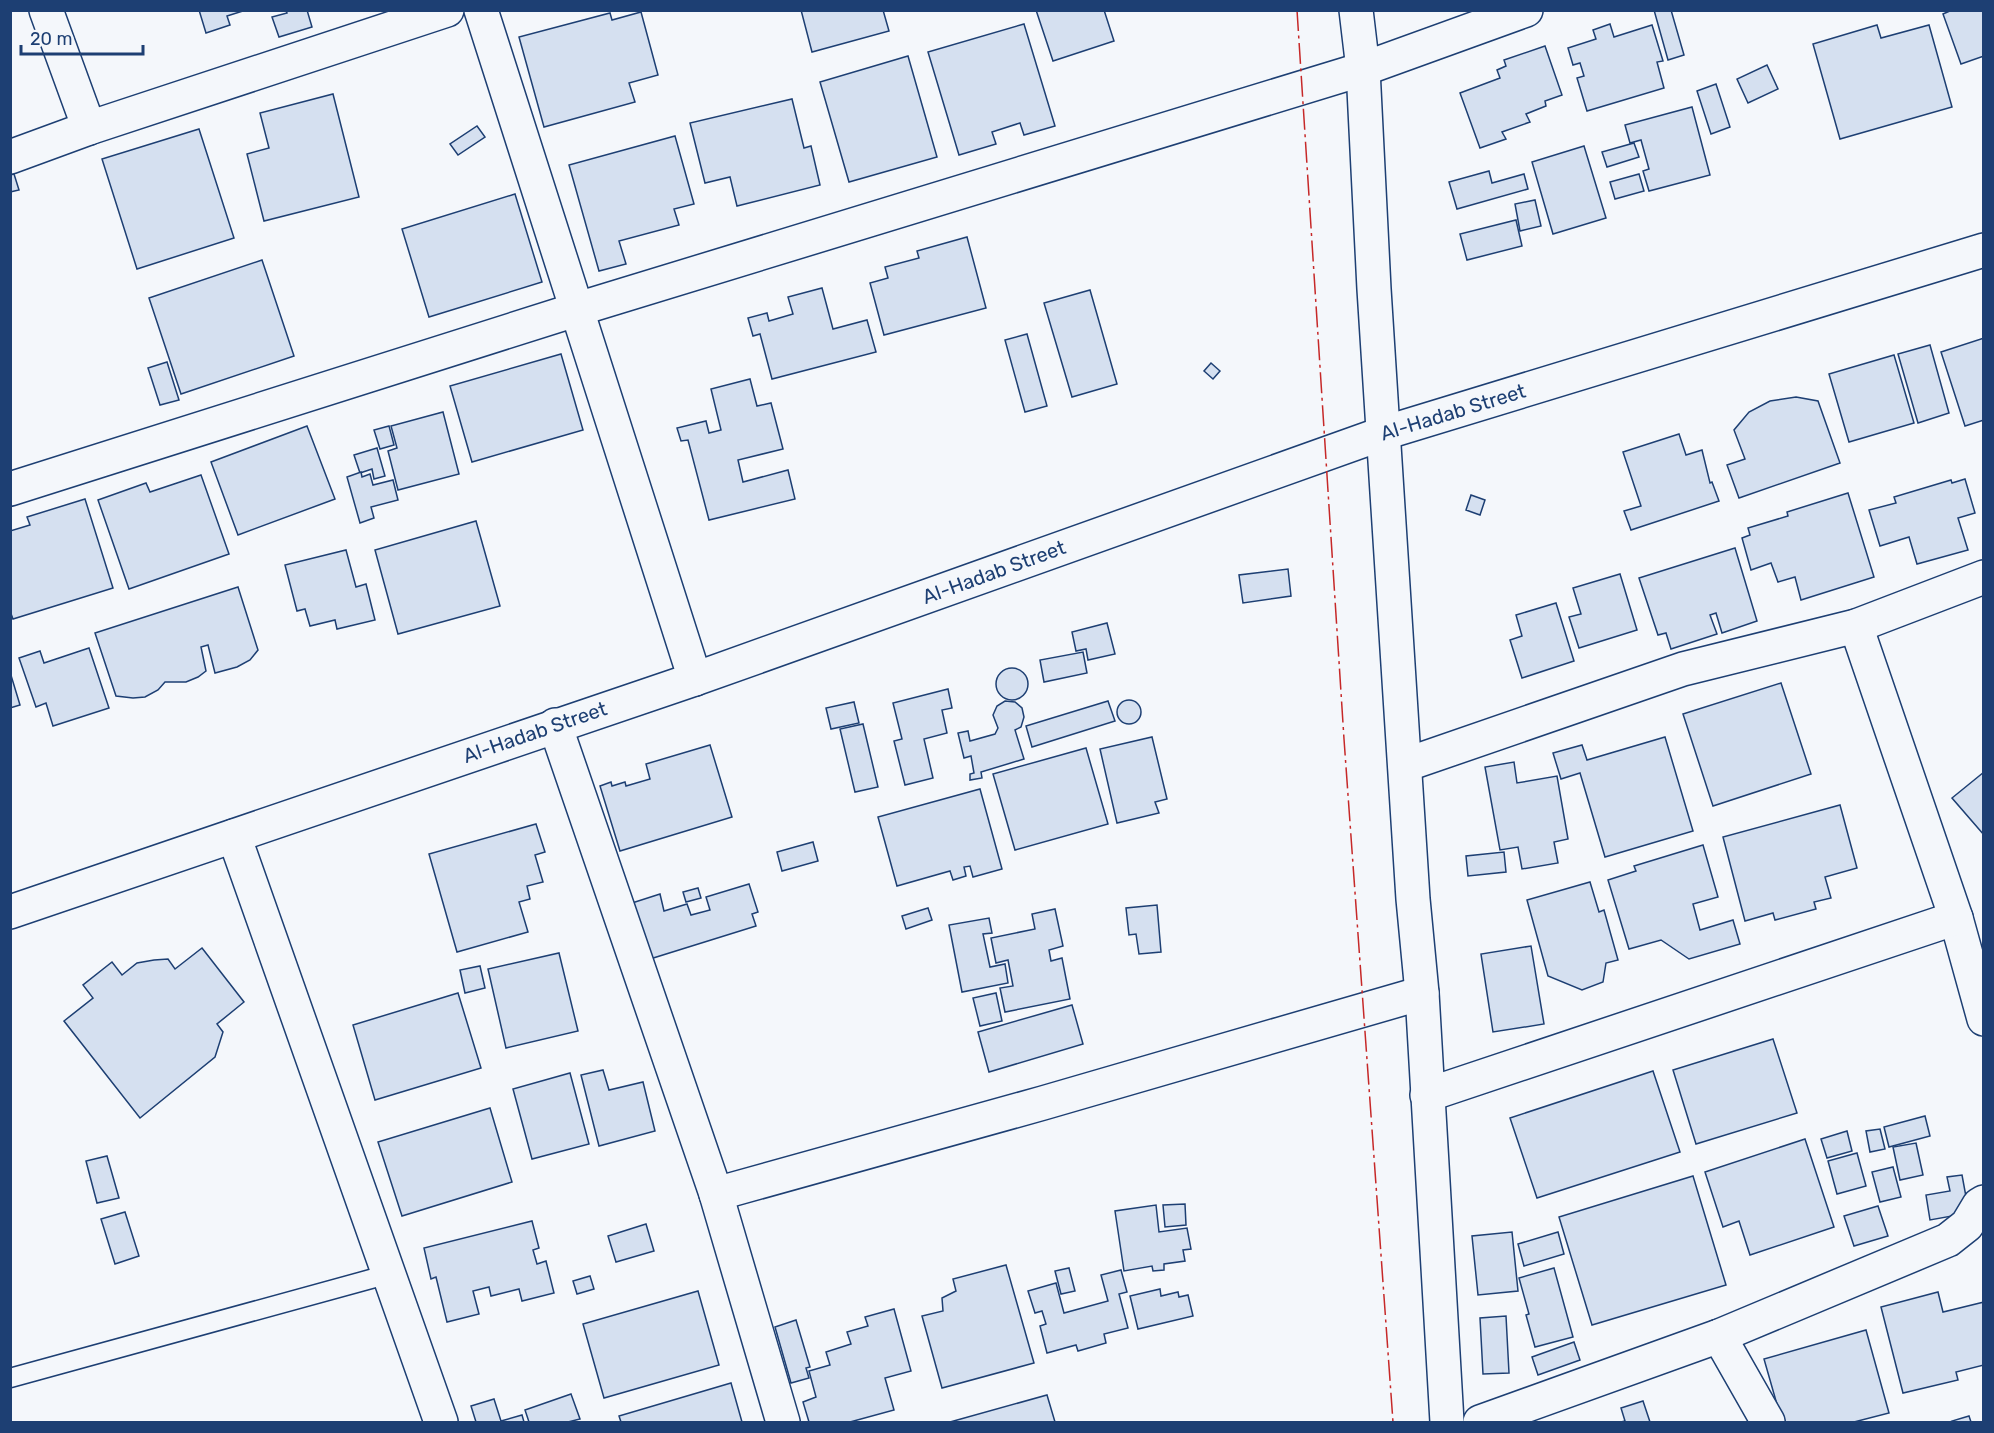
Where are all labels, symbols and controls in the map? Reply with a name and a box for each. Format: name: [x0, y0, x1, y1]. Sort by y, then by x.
scale bar: [21, 18, 142, 56]
text: 20 m: [30, 28, 72, 50]
street label: Al-Hadab Street: [1377, 378, 1529, 446]
street label: Al-Hadab Street: [919, 535, 1069, 609]
street label: Al-Hadab Street: [460, 696, 610, 768]

